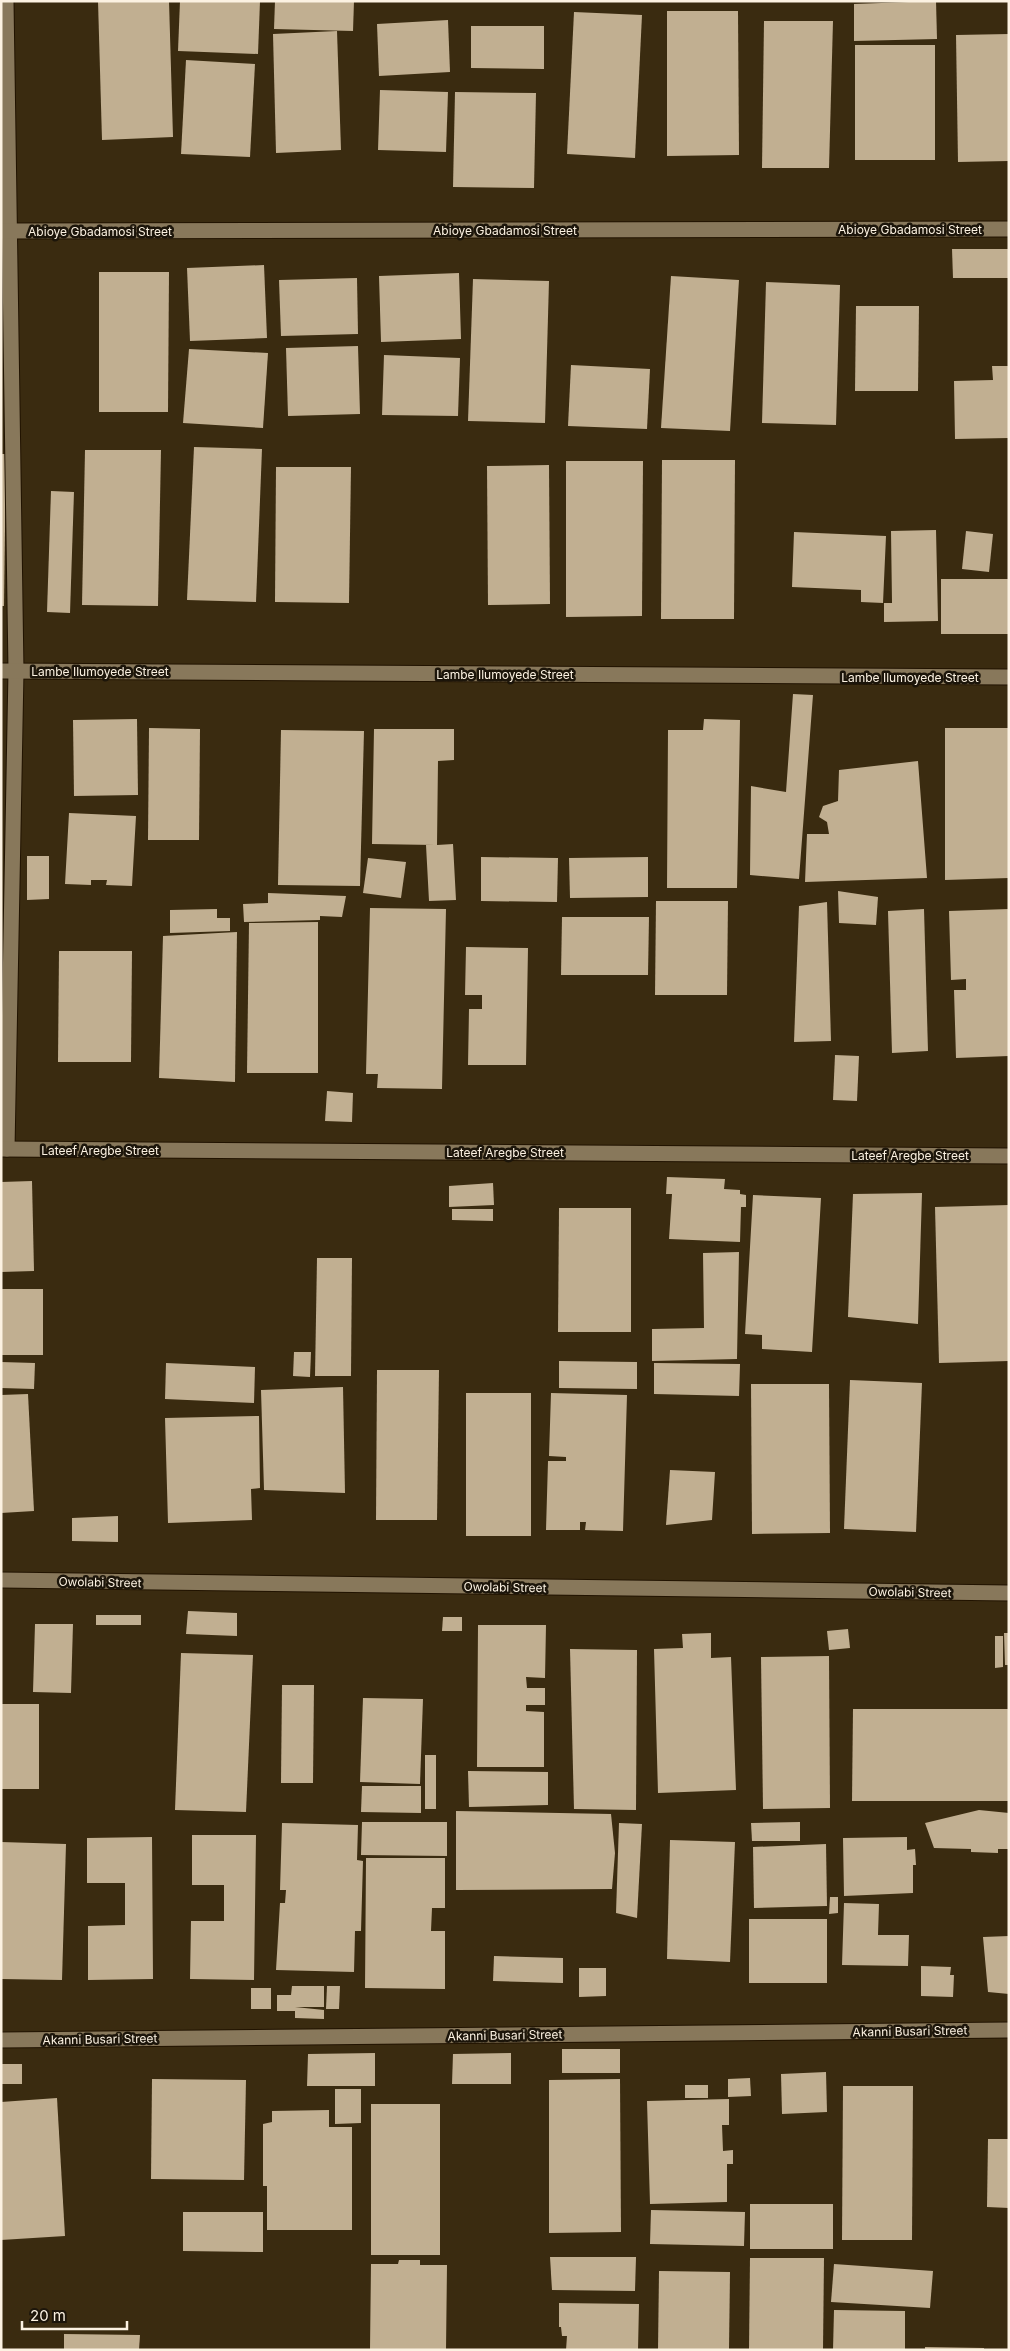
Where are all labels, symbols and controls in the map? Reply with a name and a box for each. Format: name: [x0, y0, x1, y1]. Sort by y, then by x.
street label: Abioye Gbadamosi Street: [838, 222, 982, 237]
street label: Abioye Gbadamosi Street: [433, 223, 577, 238]
street label: Abioye Gbadamosi Street: [28, 224, 172, 239]
street label: Lambe Ilumoyede Street: [31, 664, 169, 679]
street label: Lambe Ilumoyede Street: [436, 667, 574, 682]
street label: Lambe Ilumoyede Street: [841, 670, 979, 685]
street label: Lateef Aregbe Street: [41, 1143, 159, 1158]
street label: Lateef Aregbe Street: [446, 1145, 564, 1160]
street label: Lateef Aregbe Street: [851, 1148, 969, 1163]
street label: Owolabi Street: [58, 1574, 142, 1590]
street label: Owolabi Street: [463, 1579, 547, 1595]
street label: Owolabi Street: [868, 1584, 952, 1600]
street label: Akanni Busari Street: [852, 2022, 968, 2040]
street label: Akanni Busari Street: [447, 2026, 563, 2044]
street label: Akanni Busari Street: [42, 2030, 158, 2048]
scale bar: [22, 2298, 128, 2330]
text: 20 m: [30, 2306, 66, 2325]

